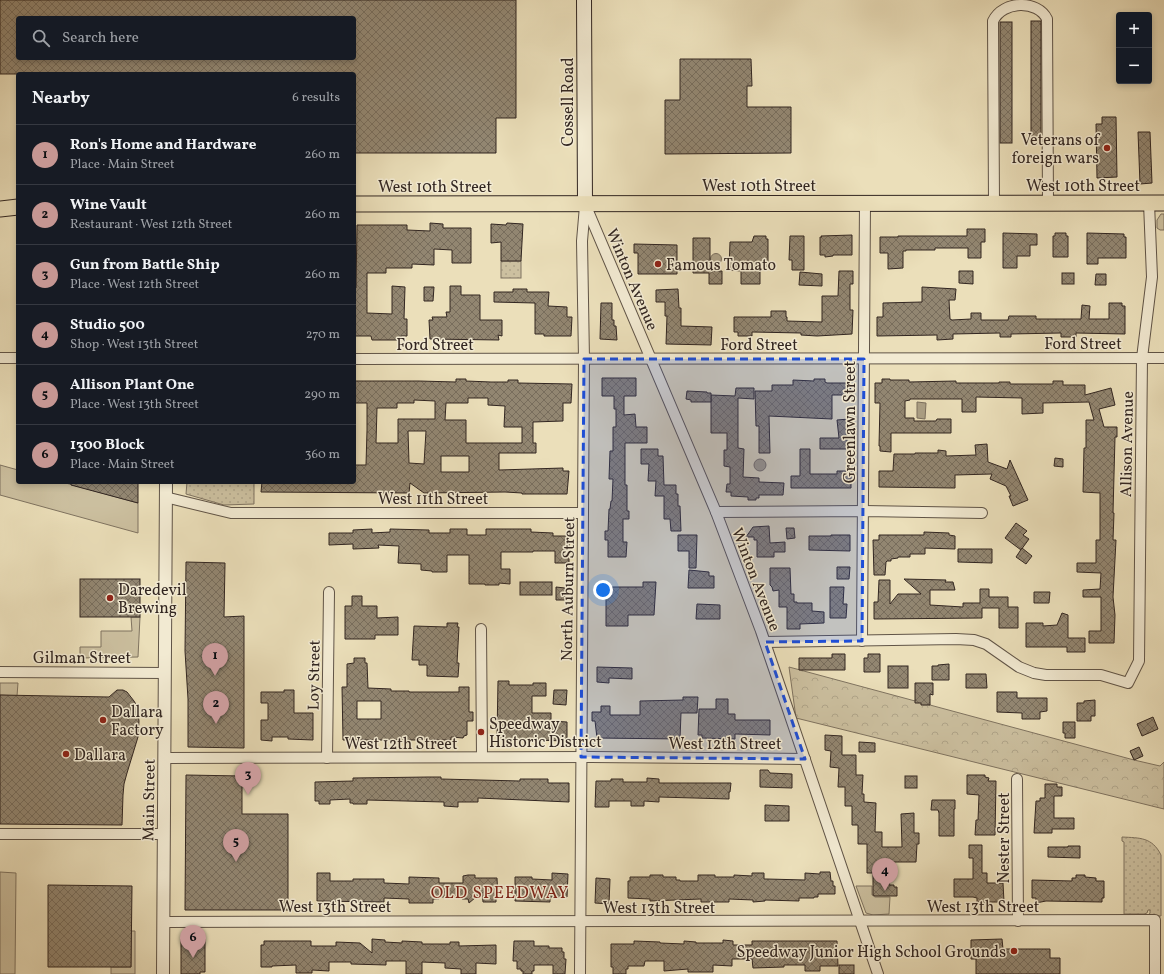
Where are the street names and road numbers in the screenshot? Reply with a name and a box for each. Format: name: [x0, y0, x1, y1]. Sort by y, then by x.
street label: Cossell Road: [558, 57, 580, 147]
street label: West 10th Street: [702, 176, 816, 198]
street label: West 10th Street: [1026, 176, 1140, 198]
street label: West 10th Street: [378, 177, 492, 199]
street label: Winton Avenue: [600, 225, 663, 334]
street label: Ford Street: [1044, 334, 1122, 356]
street label: Ford Street: [396, 335, 474, 357]
street label: Ford Street: [720, 335, 798, 357]
street label: Greenlawn Street: [840, 360, 862, 483]
street label: Allison Avenue: [1116, 391, 1140, 497]
street label: West 11th Street: [378, 489, 489, 511]
street label: North Auburn Street: [557, 516, 581, 662]
street label: Winton Avenue: [725, 525, 785, 635]
street label: Loy Street: [303, 639, 327, 711]
street label: Gilman Street: [33, 648, 131, 670]
street label: West 12th Street: [344, 734, 458, 756]
street label: West 12th Street: [668, 734, 782, 756]
street label: Main Street: [138, 758, 162, 841]
street label: Nester Street: [994, 792, 1016, 884]
street label: West 13th Street: [279, 897, 392, 919]
street label: West 13th Street: [927, 897, 1040, 919]
street label: West 13th Street: [603, 898, 716, 920]

